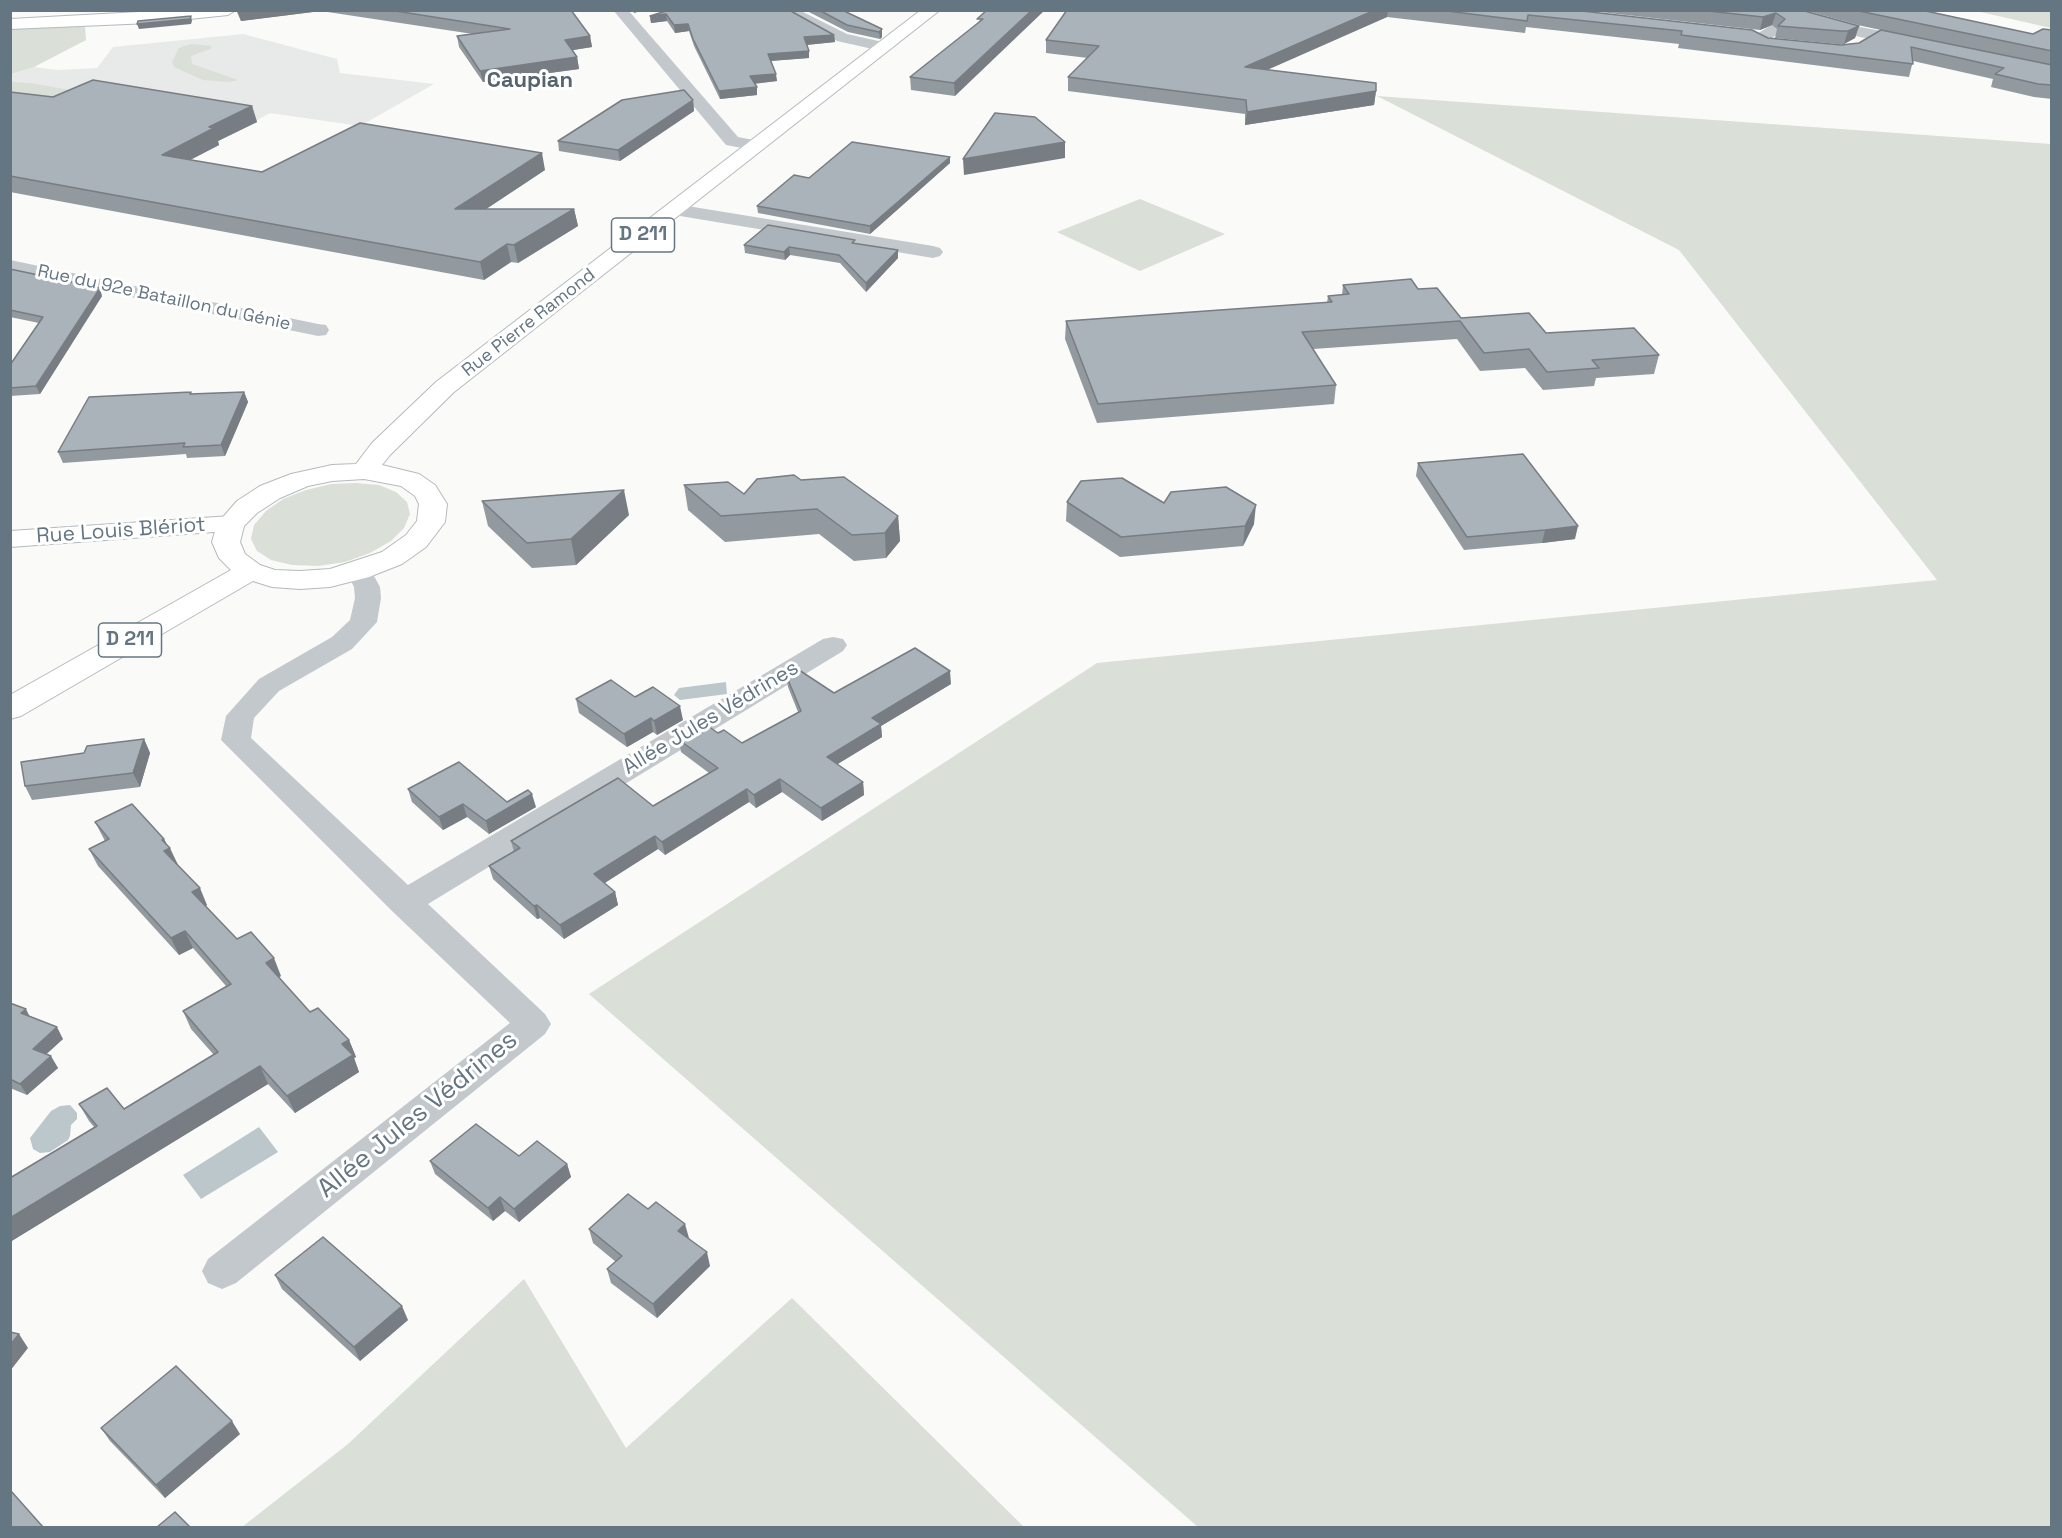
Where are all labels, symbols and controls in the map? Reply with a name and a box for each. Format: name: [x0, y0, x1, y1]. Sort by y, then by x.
district label: Caupian: [487, 68, 573, 94]
road number: D 211: [612, 218, 674, 252]
street label: Rue du 92e Bataillon du Génie: [35, 261, 293, 335]
street label: Rue Pierre Ramond: [458, 264, 600, 382]
street label: Rue Louis Blériot: [36, 513, 206, 549]
road number: D 211: [98, 623, 162, 657]
street label: Allée Jules Védrines: [619, 656, 803, 780]
street label: Allée Jules Védrines: [312, 1025, 524, 1205]

